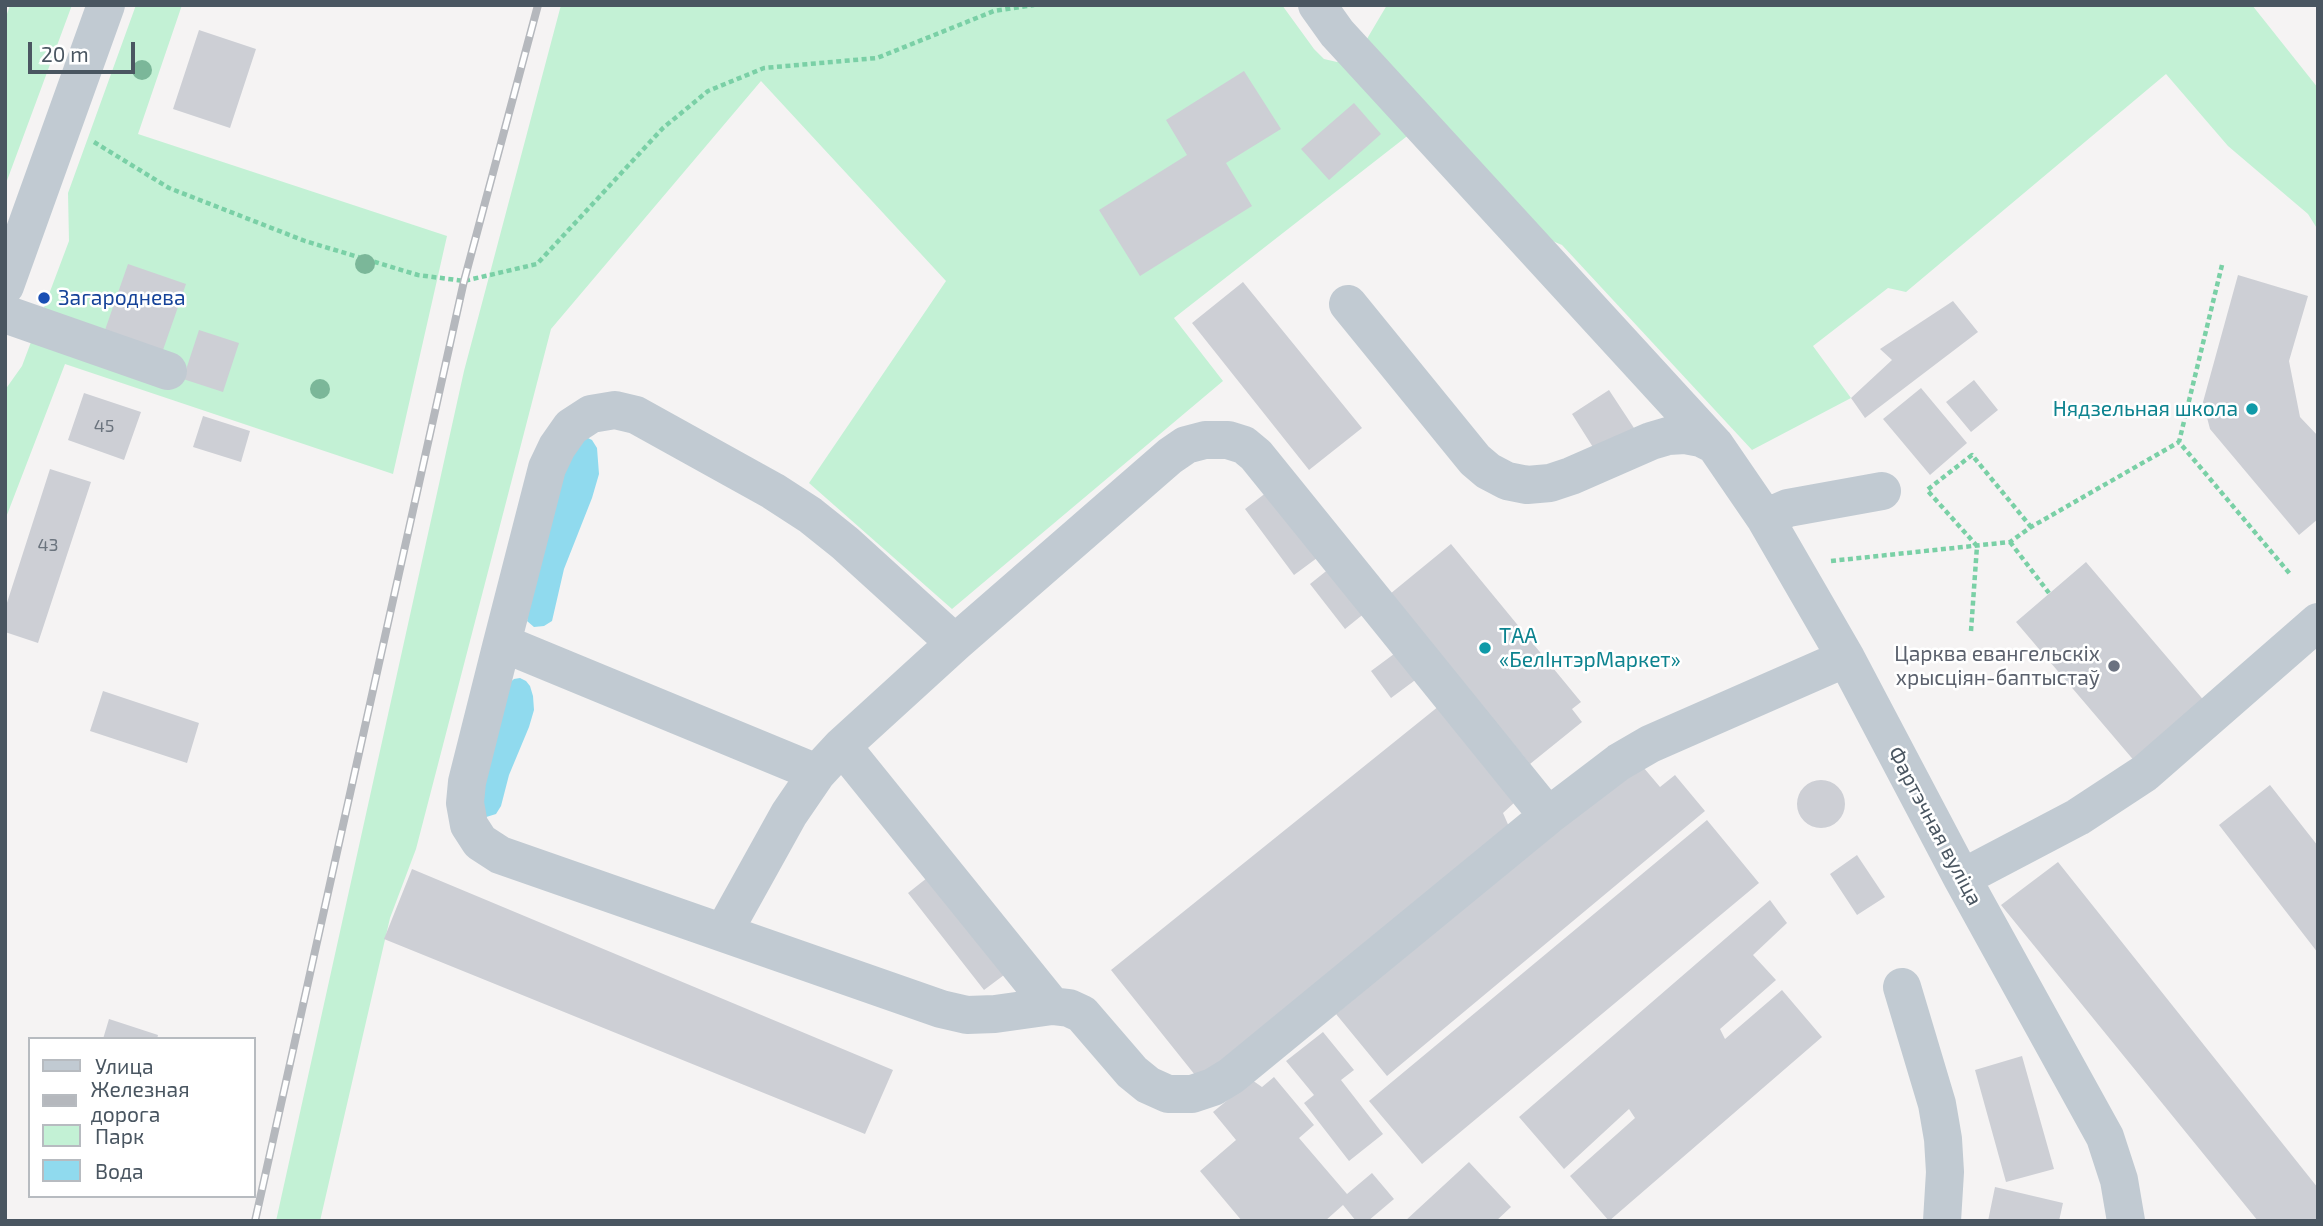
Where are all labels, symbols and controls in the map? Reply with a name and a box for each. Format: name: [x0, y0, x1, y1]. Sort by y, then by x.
scale bar: [32, 28, 138, 72]
text: 20 m: [41, 41, 89, 66]
place label: Загароднева: [58, 285, 186, 311]
marker: Загароднева: [36, 290, 52, 306]
place label: Нядзельная школа: [2053, 396, 2238, 422]
marker: Нядзельная школа: [2244, 401, 2260, 417]
house number: 45: [94, 415, 114, 437]
house number: 43: [37, 534, 59, 556]
place label: ТАА «БелІнтэрМаркет»: [1499, 623, 1681, 673]
marker: ТАА «БелІнтэрМаркет»: [1477, 640, 1493, 656]
place label: Царква евангельскіх хрысціян-баптыстаў: [1894, 641, 2100, 691]
marker: Царква евангельскіх хрысціян-баптыстаў: [2106, 658, 2122, 674]
street label: Фартэчная вуліца: [1883, 742, 1987, 910]
legend: [28, 1037, 256, 1198]
text: Улица: [95, 1053, 154, 1078]
text: Железная дорога: [91, 1076, 190, 1126]
text: Парк: [95, 1123, 144, 1148]
text: Вода: [95, 1158, 144, 1183]

